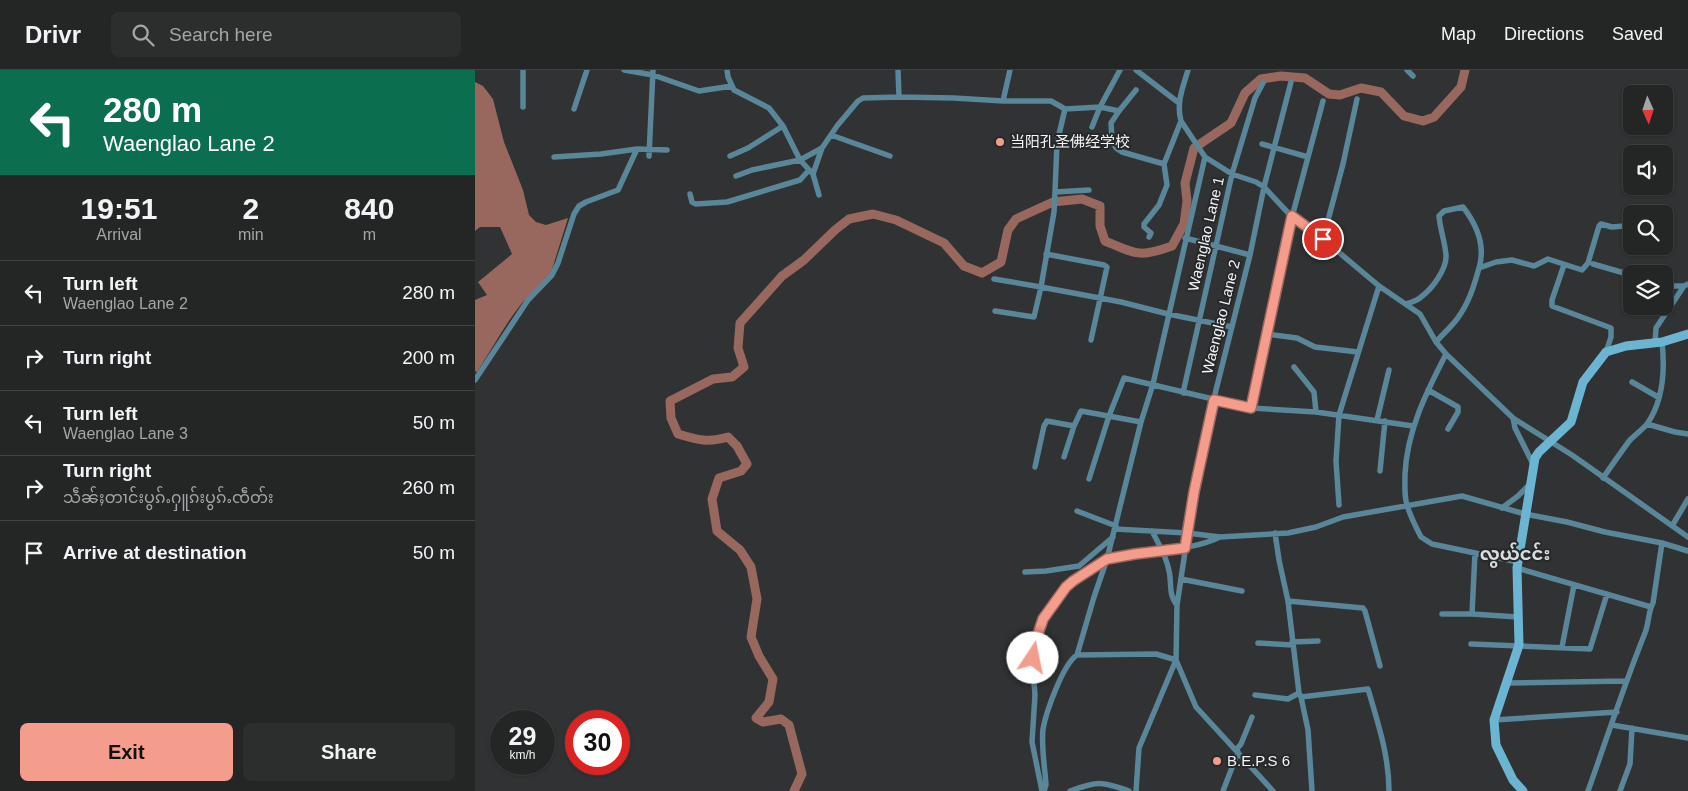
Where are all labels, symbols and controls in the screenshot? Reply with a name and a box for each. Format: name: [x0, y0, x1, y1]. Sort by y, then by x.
search box: [111, 12, 461, 57]
text: Drivr: [25, 21, 81, 48]
icon: search: [129, 21, 157, 49]
text: Search here: [169, 24, 273, 45]
text: Map: [1441, 24, 1476, 44]
text: Directions: [1504, 24, 1584, 44]
text: Saved: [1612, 24, 1663, 44]
north arrow: [1623, 85, 1673, 135]
map controls: [1623, 85, 1673, 315]
icon: left: [20, 90, 85, 155]
text: 280 m: [103, 90, 202, 129]
text: Waenglao Lane 2: [103, 131, 275, 156]
place label: 当阳孔圣佛经学校: [1010, 133, 1130, 150]
marker: 当阳孔圣佛经学校: [994, 136, 1006, 148]
button: sound: [1623, 145, 1673, 195]
street label: Waenglao Lane 1: [1184, 175, 1227, 293]
text: 19:51: [81, 192, 157, 225]
text: 2: [242, 192, 259, 225]
text: 840: [344, 192, 394, 225]
button: search: [1623, 205, 1673, 255]
pin: [1302, 218, 1344, 260]
icon: arrive: [1309, 225, 1337, 253]
text: Arrival: [96, 226, 142, 243]
text: min: [238, 226, 264, 243]
text: m: [363, 226, 376, 243]
street label: Waenglao Lane 2: [1198, 258, 1243, 376]
button: layers: [1623, 265, 1673, 315]
text: Turn left: [63, 273, 138, 294]
icon: left: [20, 279, 48, 307]
text: 280 m: [402, 282, 455, 303]
text: Waenglao Lane 2: [63, 295, 188, 312]
icon: right: [20, 344, 48, 372]
text: Turn right: [63, 347, 151, 368]
text: 200 m: [402, 347, 455, 368]
text: Turn left: [63, 403, 138, 424]
icon: left: [20, 409, 48, 437]
text: 50 m: [413, 412, 455, 433]
text: Waenglao Lane 3: [63, 425, 188, 442]
text: Turn right: [63, 460, 151, 481]
icon: right: [20, 474, 48, 502]
text: 260 m: [402, 477, 455, 498]
text: သဵၼ်ႈတၢင်းပွၵ်ႉႁူၵ်းပွၵ်ႉၸဵတ်း: [63, 489, 274, 506]
icon: arrive: [20, 539, 48, 567]
text: Arrive at destination: [63, 542, 247, 563]
text: 50 m: [413, 542, 455, 563]
district label: လွယ်ငင်း: [1480, 542, 1550, 568]
position arrow: [1006, 631, 1058, 683]
speed limit sign: 30: [565, 710, 630, 775]
text: 29: [509, 722, 536, 750]
button: Exit: [20, 723, 233, 781]
button: Share: [243, 723, 455, 781]
text: km/h: [509, 748, 536, 762]
place label: B.E.P.S 6: [1227, 752, 1290, 769]
marker: B.E.P.S 6: [1211, 755, 1223, 767]

